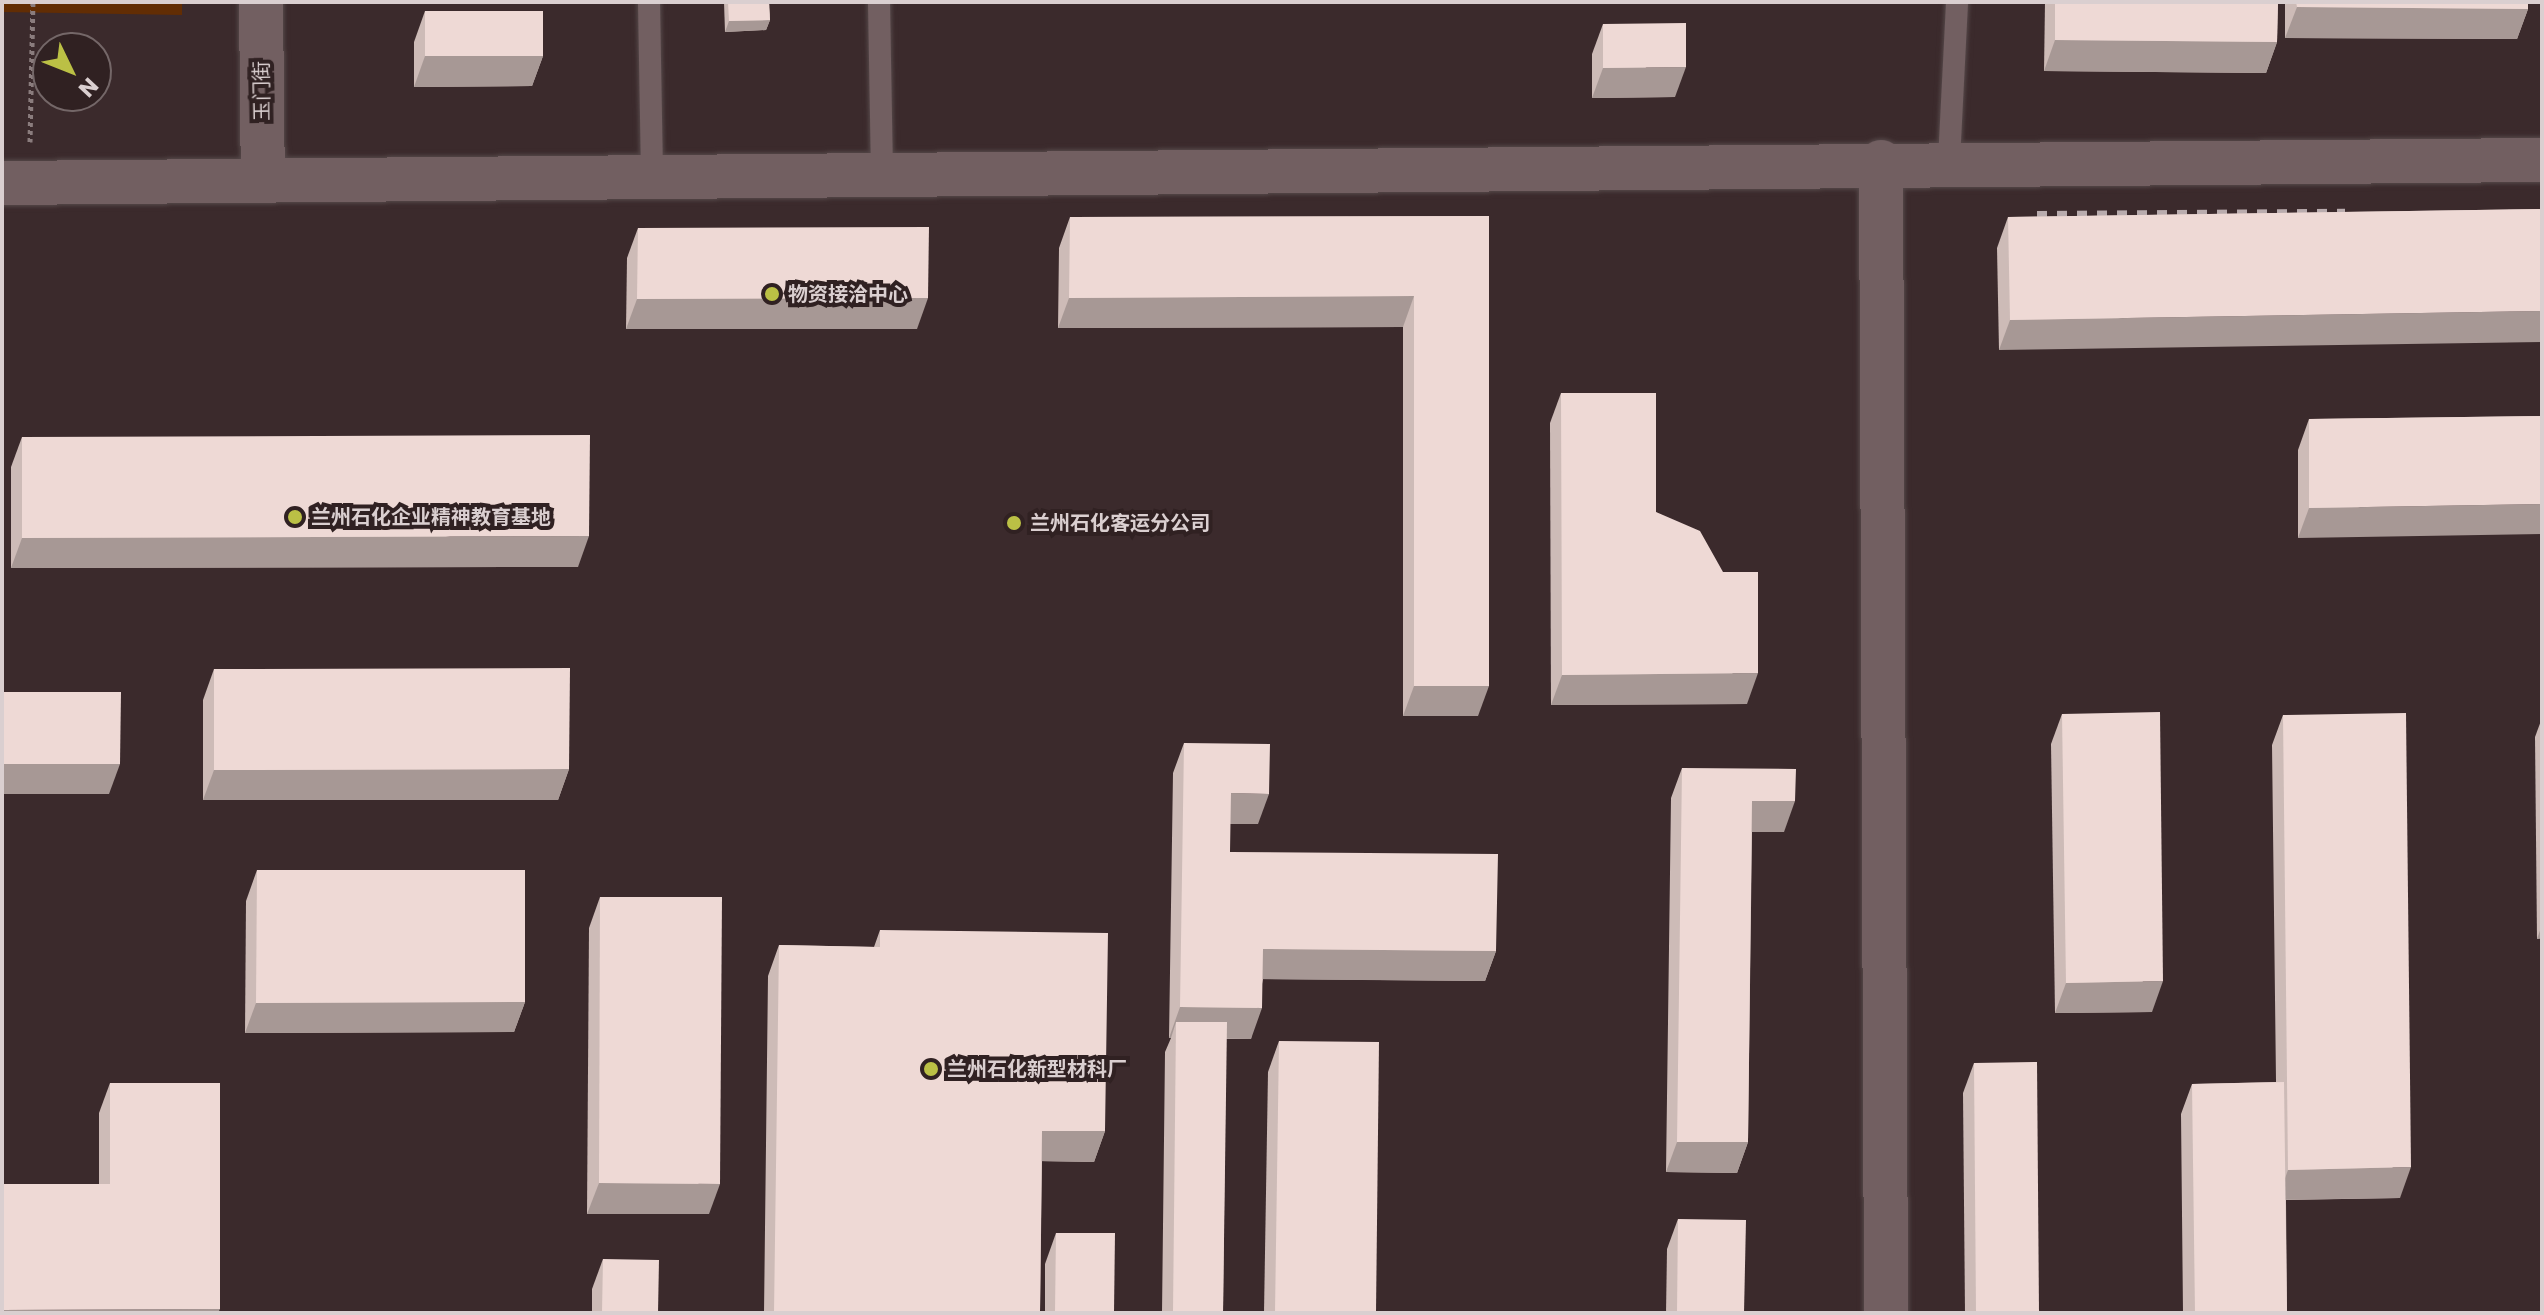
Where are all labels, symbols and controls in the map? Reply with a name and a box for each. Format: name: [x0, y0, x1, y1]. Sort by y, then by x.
north arrow: [32, 32, 112, 112]
street label: 玉门街: [249, 61, 275, 121]
text: N: [71, 71, 105, 104]
place label: 物资接洽中心: [788, 282, 908, 306]
marker: 物资接洽中心: [763, 285, 781, 303]
place label: 兰州石化企业精神教育基地: [311, 505, 551, 529]
marker: 兰州石化企业精神教育基地: [286, 508, 304, 526]
place label: 兰州石化客运分公司: [1030, 511, 1210, 535]
marker: 兰州石化客运分公司: [1005, 514, 1023, 532]
place label: 兰州石化新型材科厂: [947, 1057, 1127, 1081]
marker: 兰州石化新型材科厂: [922, 1060, 940, 1078]

